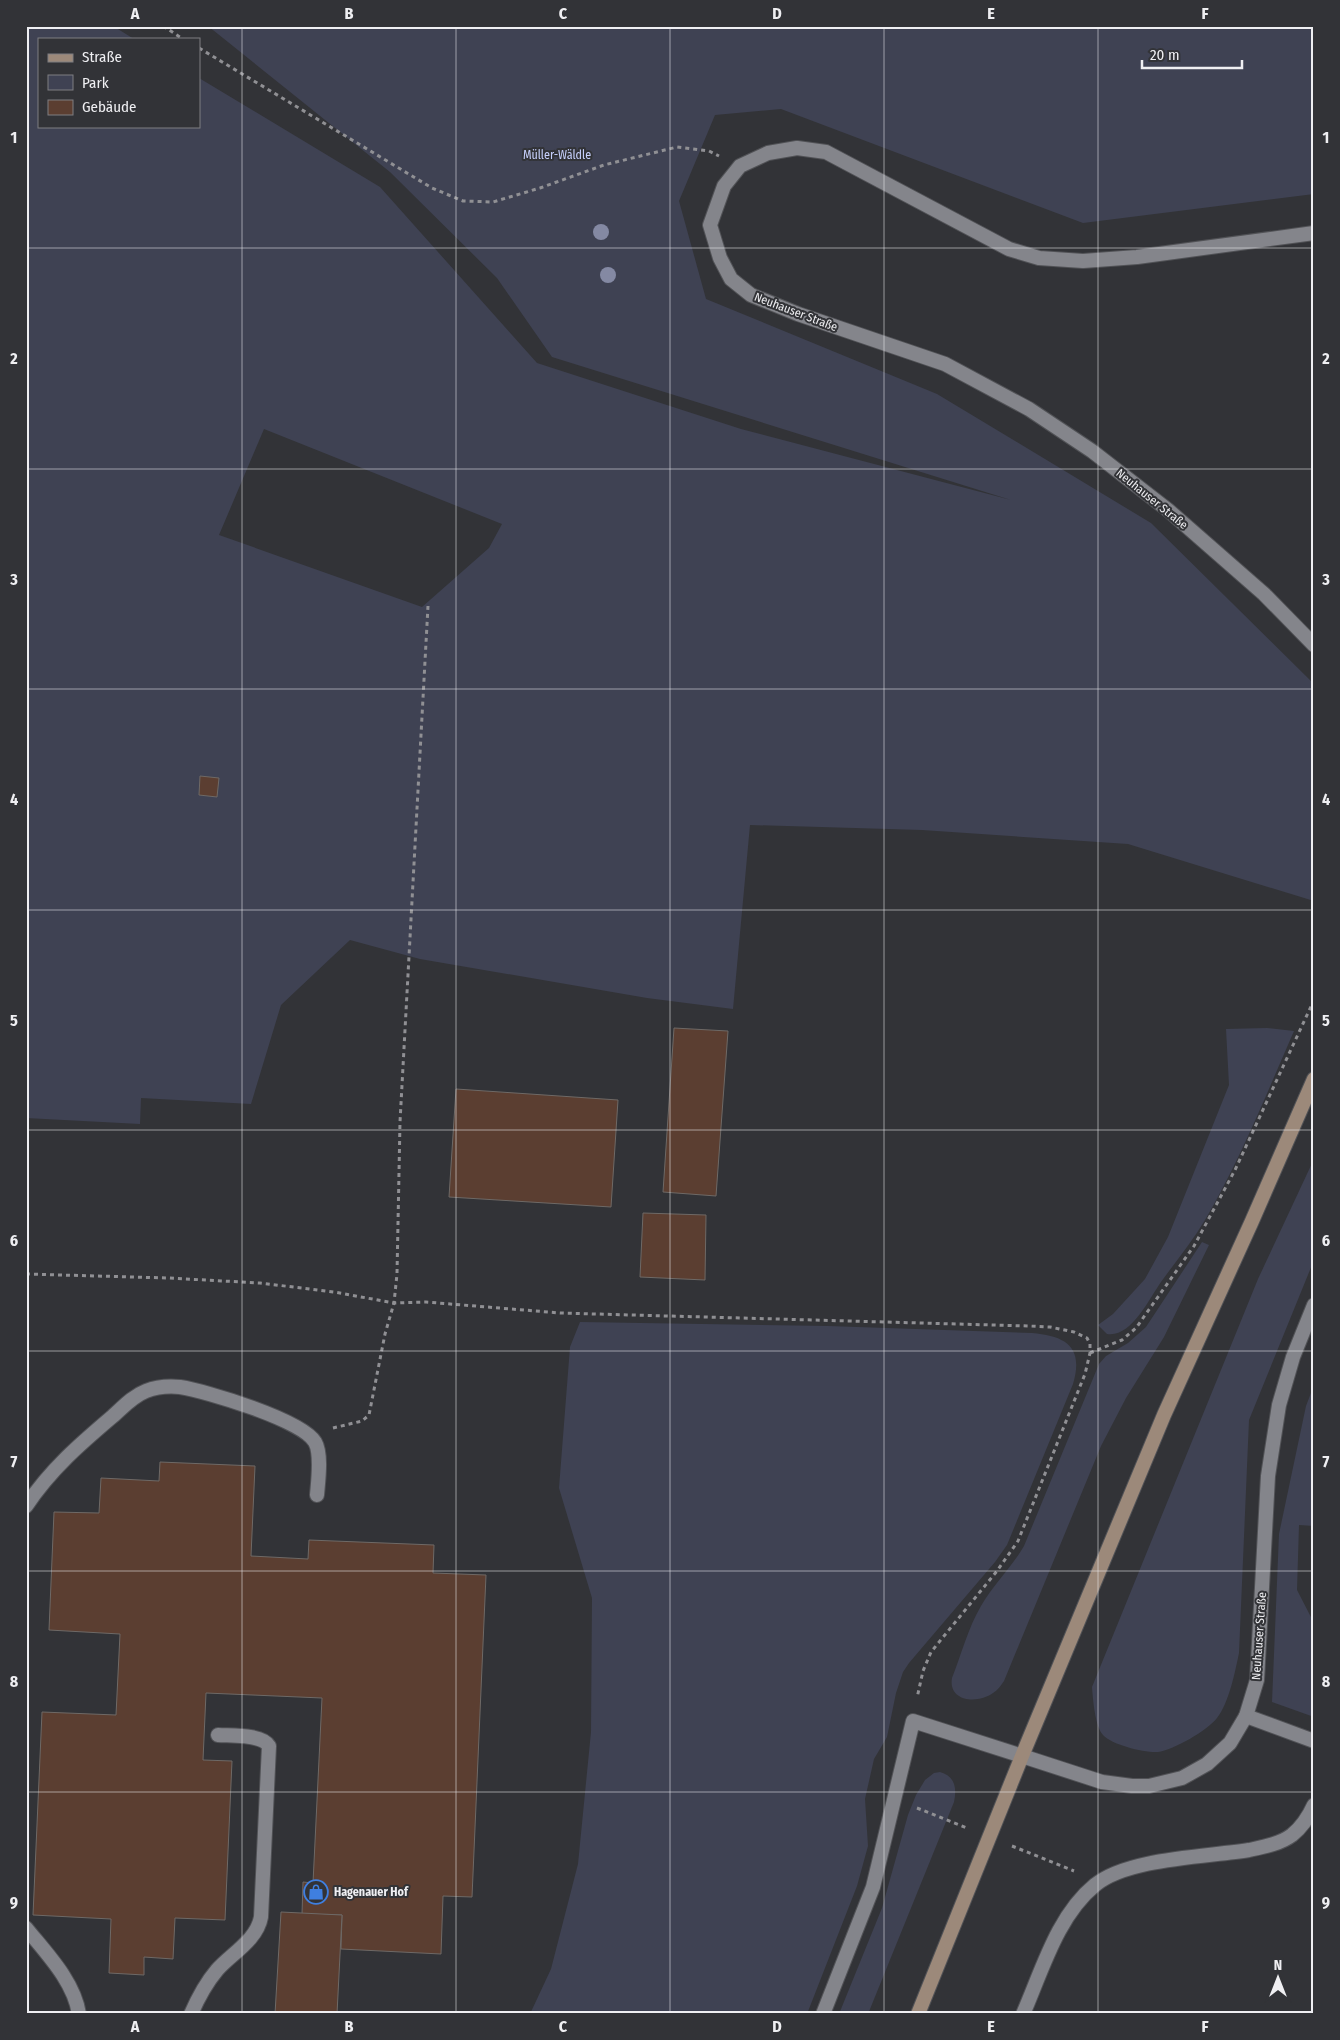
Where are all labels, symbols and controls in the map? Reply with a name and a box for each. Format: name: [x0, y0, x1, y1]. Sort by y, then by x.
text: A: [130, 4, 140, 23]
text: B: [345, 4, 354, 23]
text: C: [559, 4, 568, 23]
text: D: [772, 4, 782, 23]
text: E: [987, 4, 995, 23]
text: F: [1201, 4, 1209, 23]
legend: [38, 38, 200, 128]
scale bar: [1142, 38, 1242, 70]
text: 20 m: [1150, 46, 1180, 64]
text: Straße: [82, 48, 122, 66]
text: Park: [82, 74, 109, 92]
text: Gebäude: [82, 98, 137, 116]
text: 1: [11, 128, 17, 147]
text: 1: [1323, 128, 1329, 147]
park label: Müller-Wäldle: [523, 148, 591, 162]
street label: Neuhauser Straße: [752, 290, 840, 334]
text: 2: [9, 349, 18, 368]
text: 2: [1321, 349, 1330, 368]
street label: Neuhauser Straße: [1113, 466, 1191, 532]
text: 3: [9, 570, 18, 589]
text: 3: [1321, 570, 1330, 589]
text: 4: [10, 790, 18, 809]
text: 4: [1322, 790, 1330, 809]
text: 5: [10, 1011, 18, 1030]
text: 5: [1322, 1011, 1330, 1030]
text: 6: [10, 1231, 18, 1250]
text: 6: [1322, 1231, 1330, 1250]
text: 7: [11, 1452, 18, 1471]
text: 7: [1323, 1452, 1330, 1471]
street label: Neuhauser Straße: [1249, 1592, 1269, 1680]
text: 8: [10, 1672, 19, 1691]
text: 8: [1322, 1672, 1331, 1691]
shop icon: Hagenauer Hof: [303, 1879, 329, 1905]
place label: Hagenauer Hof: [334, 1885, 409, 1899]
text: 9: [10, 1893, 18, 1912]
text: 9: [1322, 1893, 1330, 1912]
north arrow: [1252, 1952, 1302, 2002]
text: N: [1274, 1957, 1282, 1974]
text: A: [130, 2017, 140, 2036]
text: B: [345, 2017, 354, 2036]
text: C: [559, 2017, 568, 2036]
text: D: [772, 2017, 782, 2036]
text: E: [987, 2017, 995, 2036]
text: F: [1201, 2017, 1209, 2036]

